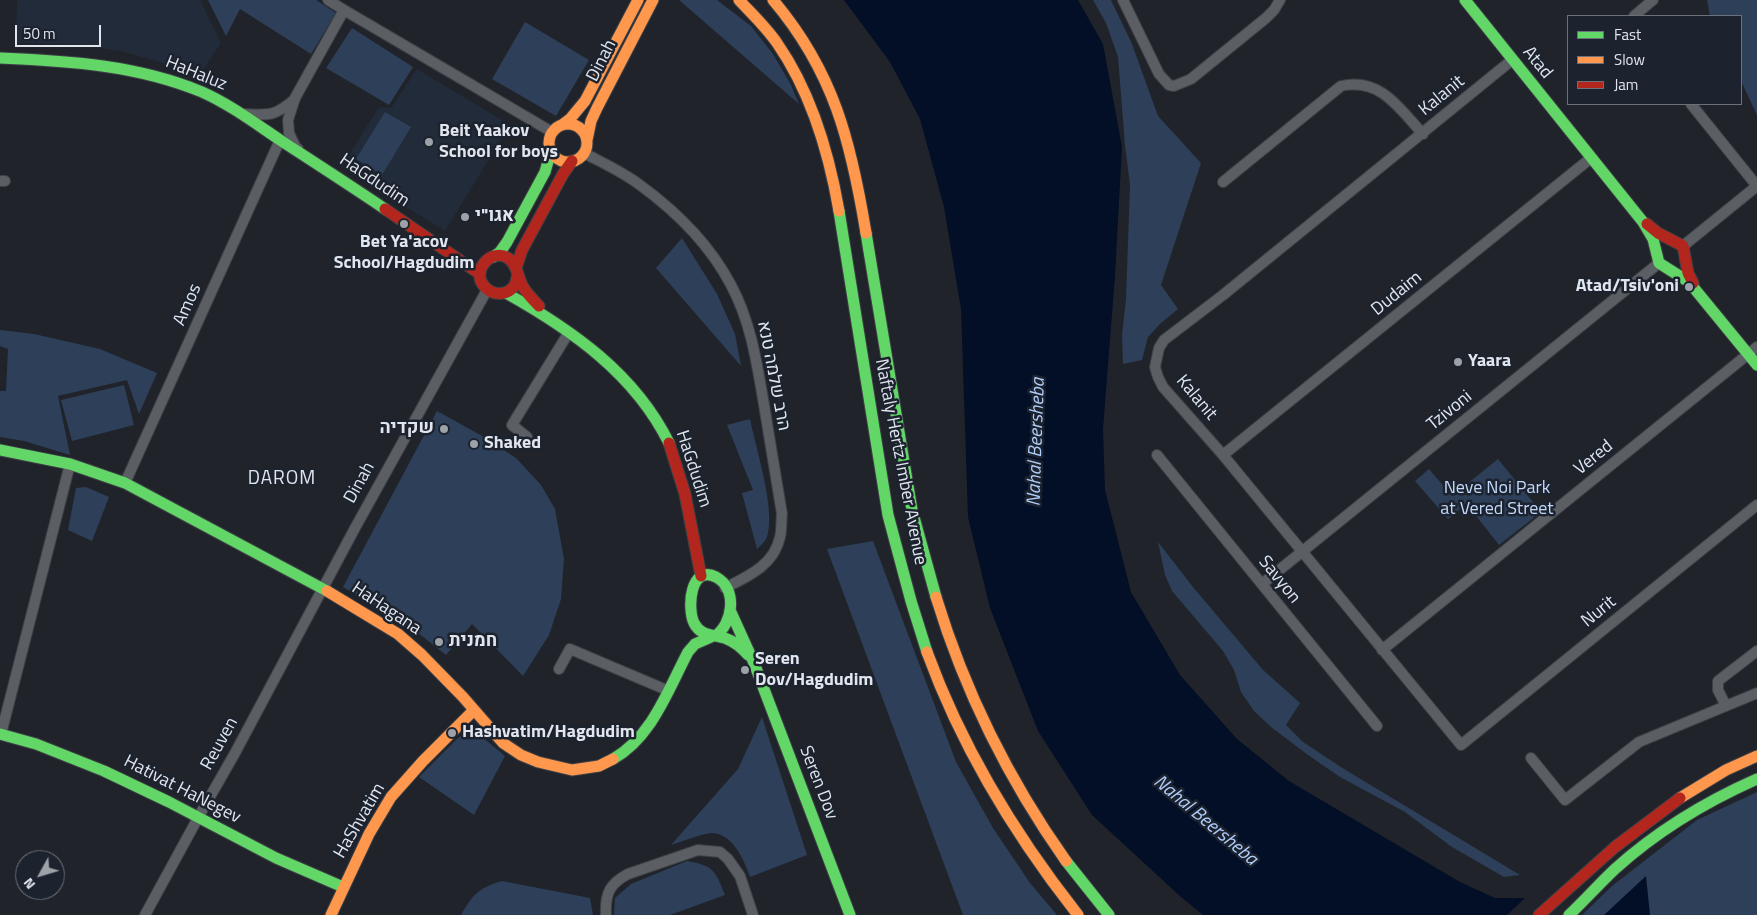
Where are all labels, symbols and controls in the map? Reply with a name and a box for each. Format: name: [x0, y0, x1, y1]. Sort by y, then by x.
scale bar: [18, 15, 104, 47]
legend: [1567, 15, 1742, 105]
text: 50 m: [23, 22, 56, 45]
text: Fast: [1614, 23, 1641, 46]
street label: Dinah: [582, 37, 622, 85]
street label: Atad: [1517, 42, 1557, 84]
text: Slow: [1614, 48, 1645, 71]
street label: HaHaluz: [162, 52, 230, 96]
street label: Kalanit: [1415, 71, 1469, 121]
text: Jam: [1614, 73, 1638, 96]
place label: Beit Yaakov School for boys: [439, 121, 558, 163]
marker: Beit Yaakov School for boys: [423, 136, 435, 148]
street label: HaGdudim: [335, 150, 413, 212]
place label: אגו"י: [475, 206, 514, 228]
marker: אגו"י: [459, 211, 471, 223]
marker: Bet Ya'acov School/Hagdudim: [398, 218, 410, 230]
place label: Bet Ya'acov School/Hagdudim: [334, 232, 474, 274]
street label: Dudaim: [1367, 267, 1427, 321]
place label: Atad/Tsiv'oni: [1576, 276, 1679, 298]
street label: Amos: [169, 281, 207, 329]
marker: Atad/Tsiv'oni: [1683, 281, 1695, 293]
street label: הרב שלמה טנא: [752, 319, 794, 433]
place label: Yaara: [1468, 351, 1511, 373]
marker: Yaara: [1452, 356, 1464, 368]
street label: Naftaly Hertz Imber Avenue: [869, 357, 931, 567]
street label: Kalanit: [1171, 371, 1221, 425]
water label: Nahal Beersheba: [1023, 377, 1051, 507]
street label: Tzivoni: [1423, 386, 1477, 436]
place label: שקדיה: [379, 418, 434, 440]
marker: שקדיה: [438, 423, 450, 435]
street label: HaGdudim: [670, 428, 716, 510]
place label: Shaked: [484, 433, 541, 455]
street label: Vered: [1570, 436, 1618, 480]
marker: Shaked: [468, 438, 480, 450]
street label: Dinah: [340, 459, 380, 507]
district label: DAROM: [247, 468, 317, 490]
park label: Neve Noi Park at Vered Street: [1440, 478, 1554, 520]
street label: Savyon: [1253, 552, 1305, 608]
street label: HaHagana: [347, 578, 425, 640]
street label: Nurit: [1577, 592, 1621, 632]
place label: חמנית: [449, 631, 497, 653]
marker: חמנית: [433, 636, 445, 648]
place label: Seren Dov/Hagdudim: [755, 649, 873, 692]
marker: Seren Dov/Hagdudim: [739, 664, 751, 676]
street label: Reuven: [197, 714, 243, 774]
place label: Hashvatim/Hagdudim: [462, 722, 635, 744]
marker: Hashvatim/Hagdudim: [446, 727, 458, 739]
street label: Seren Dov: [794, 743, 842, 823]
street label: Hativat HaNegev: [120, 751, 244, 829]
water label: Nahal Beersheba: [1148, 771, 1262, 871]
street label: HaShvatim: [330, 780, 390, 862]
north arrow: [15, 850, 65, 900]
text: N: [18, 874, 40, 895]

